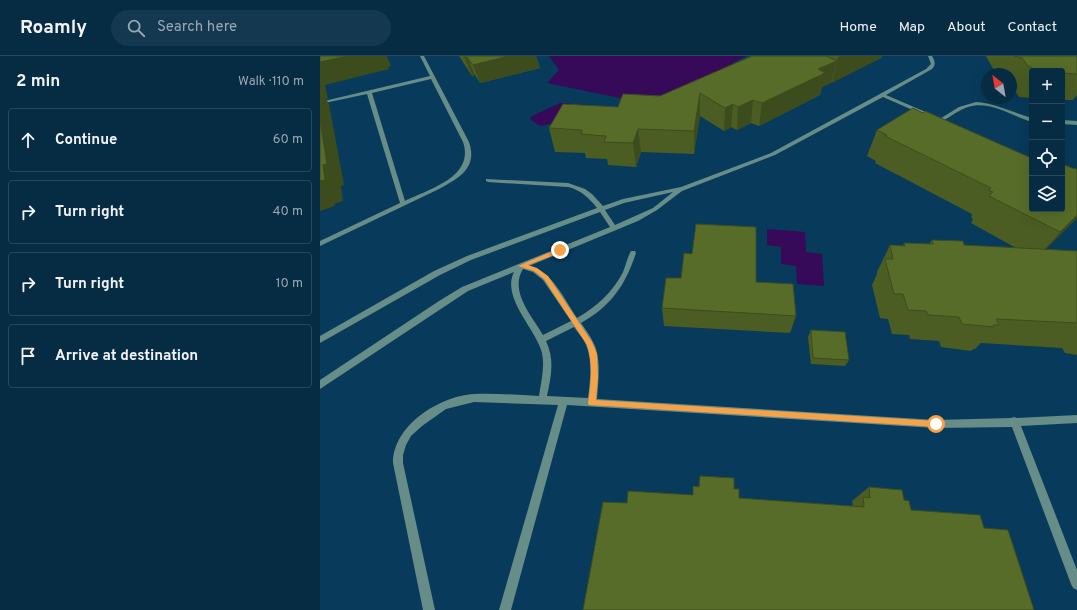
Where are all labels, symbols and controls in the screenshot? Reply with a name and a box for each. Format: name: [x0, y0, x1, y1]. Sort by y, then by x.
search box: [111, 10, 391, 46]
text: Roamly: [20, 16, 87, 40]
icon: search: [125, 17, 147, 39]
text: Search here: [157, 18, 237, 37]
text: Home: [840, 19, 877, 36]
text: Map: [899, 19, 925, 36]
text: About: [947, 19, 986, 36]
text: Contact: [1008, 19, 1057, 36]
north arrow: [981, 68, 1017, 104]
map controls: [1029, 68, 1065, 212]
button: +: [1029, 68, 1065, 104]
text: 2 min: [16, 71, 60, 93]
text: Walk · 110 m: [238, 74, 304, 90]
button: −: [1029, 104, 1065, 140]
icon: ahead: [17, 129, 39, 151]
text: Continue: [55, 131, 117, 150]
text: 60 m: [273, 132, 303, 148]
button: locate: [1029, 140, 1065, 176]
button: layers: [1029, 176, 1065, 212]
icon: right: [17, 201, 39, 223]
text: Turn right: [55, 203, 124, 222]
text: 40 m: [273, 204, 303, 220]
route end: [551, 241, 569, 259]
icon: right: [17, 273, 39, 295]
text: Turn right: [55, 275, 124, 294]
text: 10 m: [276, 276, 303, 292]
icon: arrive: [17, 345, 39, 367]
text: Arrive at destination: [55, 347, 198, 366]
route start: [927, 415, 945, 433]

